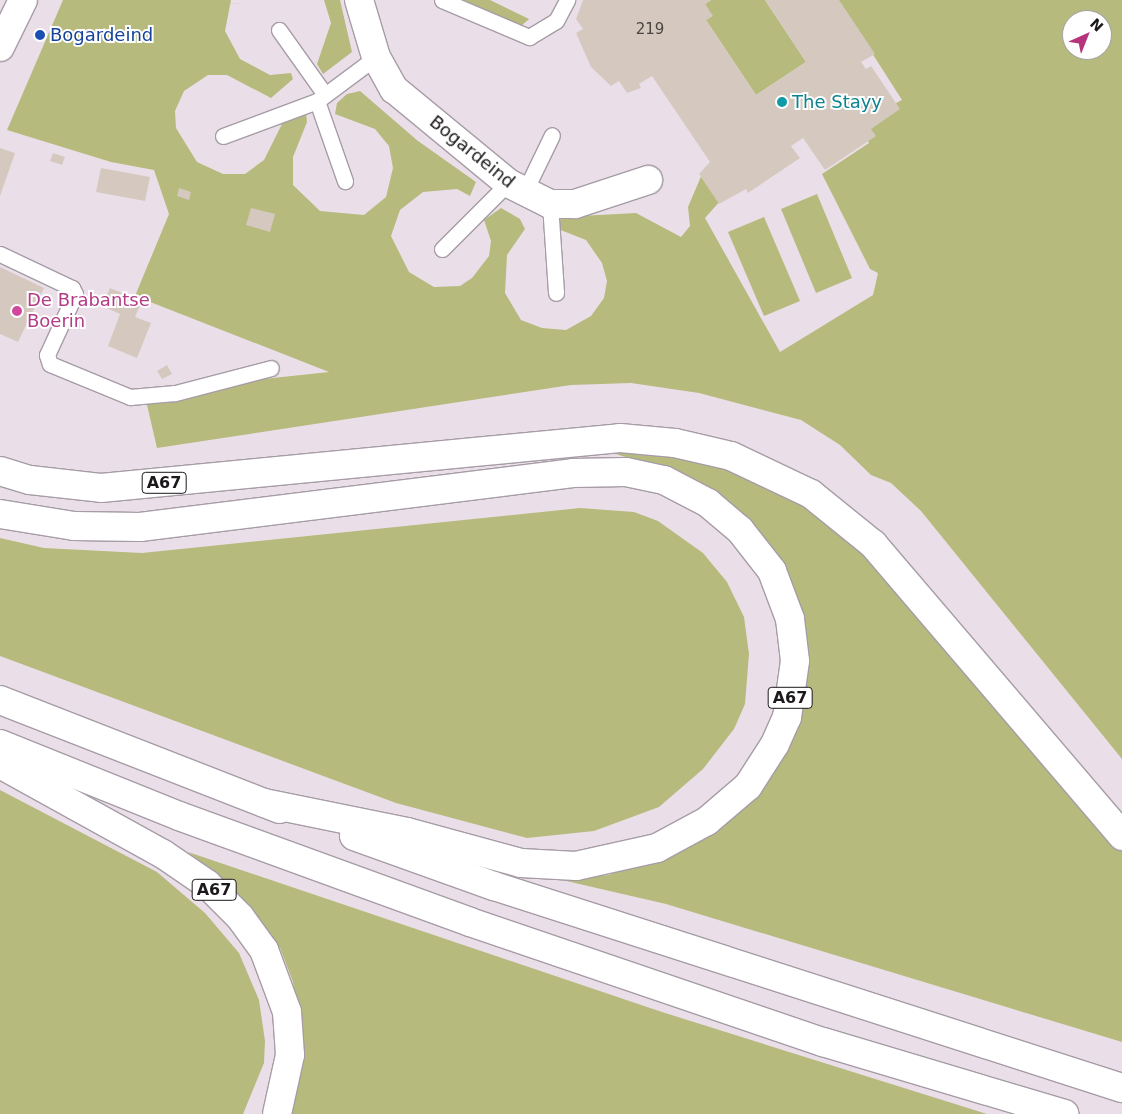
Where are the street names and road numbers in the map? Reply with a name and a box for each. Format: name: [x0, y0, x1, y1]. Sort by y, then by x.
street label: Bogardeind: [425, 111, 519, 193]
road number: A67: [142, 469, 186, 496]
road number: A67: [768, 684, 812, 711]
road number: A67: [192, 876, 236, 904]

